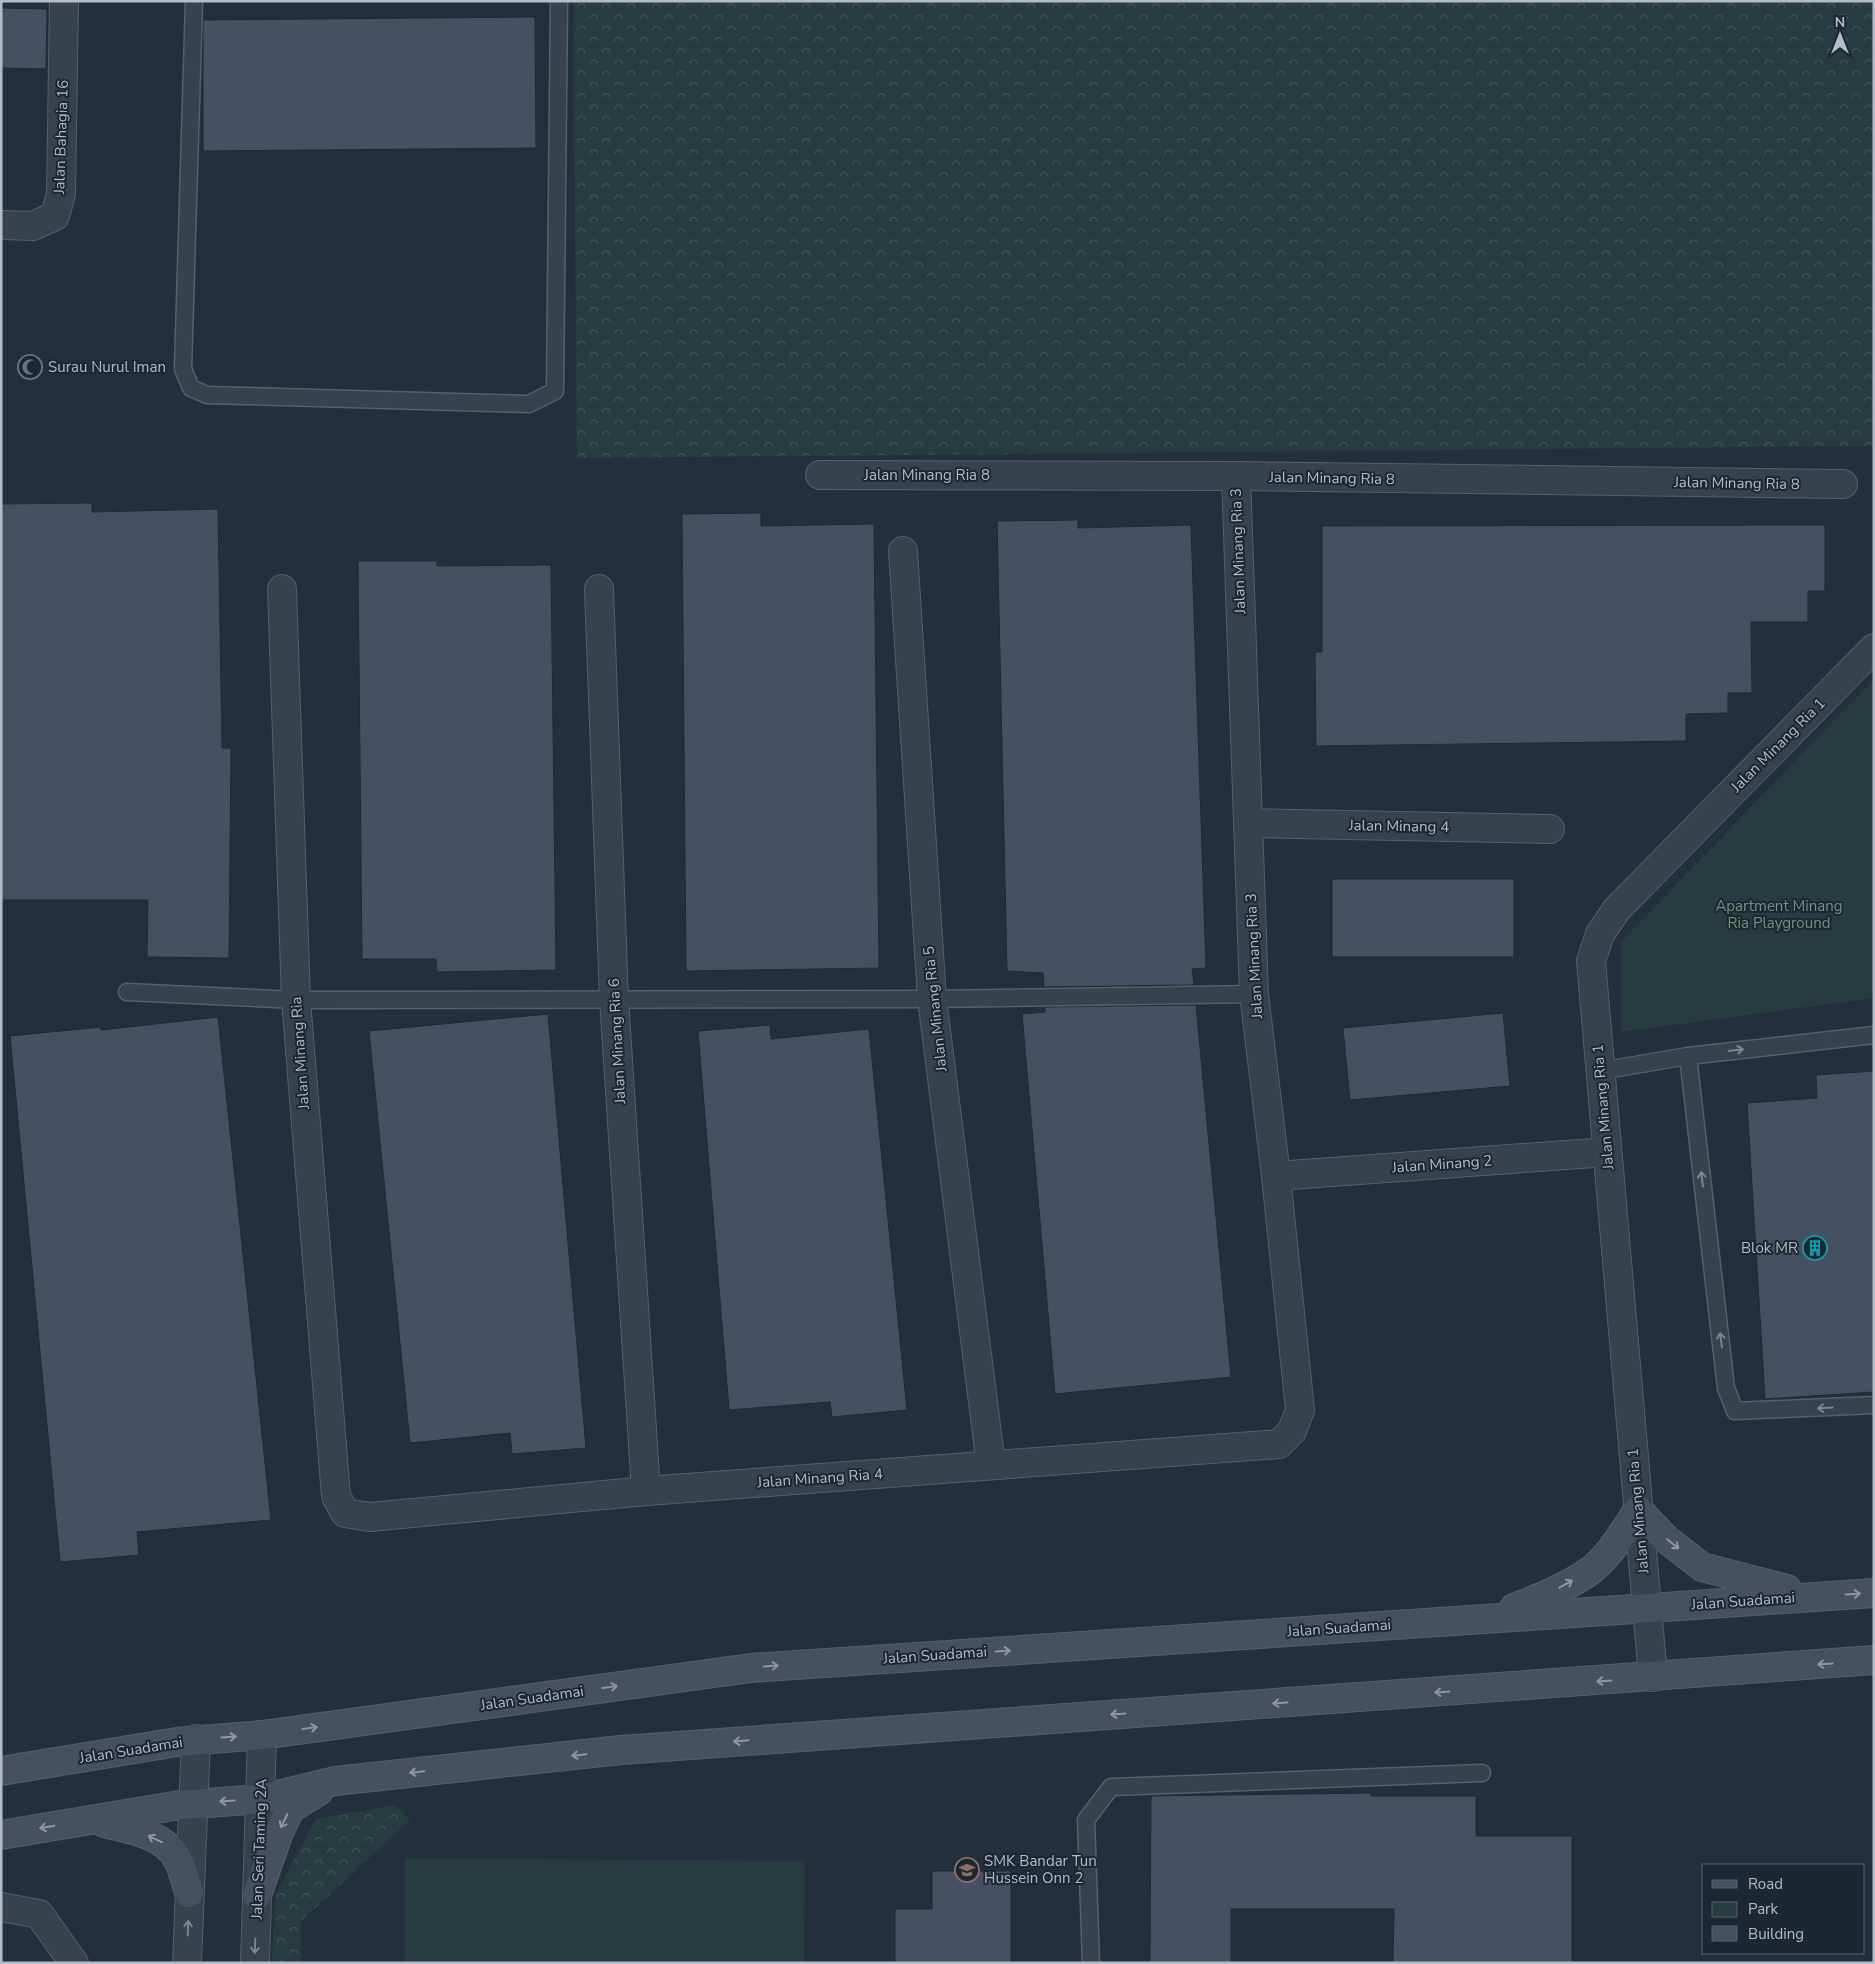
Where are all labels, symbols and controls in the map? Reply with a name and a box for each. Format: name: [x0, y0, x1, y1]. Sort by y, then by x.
north arrow: [1815, 10, 1865, 60]
text: N: [1835, 13, 1845, 32]
street label: Jalan Bahagia 16: [49, 80, 73, 195]
mosque icon: Surau Nurul Iman: [17, 354, 43, 380]
place label: Surau Nurul Iman: [48, 357, 166, 377]
street label: Jalan Minang Ria 8: [863, 465, 990, 485]
street label: Jalan Minang Ria 8: [1268, 467, 1395, 489]
street label: Jalan Minang Ria 8: [1673, 472, 1800, 494]
street label: Jalan Minang Ria 3: [1226, 488, 1250, 615]
street label: Jalan Minang Ria 1: [1726, 693, 1830, 797]
street label: Jalan Minang 4: [1348, 815, 1449, 837]
street label: Jalan Minang Ria 3: [1241, 893, 1267, 1020]
park label: Apartment Minang Ria Playground: [1715, 896, 1843, 933]
street label: Jalan Minang Ria 5: [918, 945, 952, 1074]
street label: Jalan Minang Ria 6: [604, 978, 630, 1105]
street label: Jalan Minang Ria: [286, 996, 314, 1111]
street label: Jalan Minang Ria 1: [1588, 1043, 1619, 1172]
one-way arrow: [1728, 1045, 1744, 1055]
street label: Jalan Minang 2: [1390, 1151, 1493, 1178]
one-way arrow: [1697, 1171, 1707, 1187]
building icon: Blok MR: [1802, 1235, 1828, 1261]
place label: Blok MR: [1741, 1238, 1798, 1258]
one-way arrow: [1716, 1333, 1726, 1349]
one-way arrow: [1817, 1403, 1833, 1412]
street label: Jalan Minang Ria 1: [1623, 1447, 1654, 1576]
street label: Jalan Minang Ria 4: [756, 1464, 883, 1492]
one-way arrow: [1666, 1539, 1679, 1550]
one-way arrow: [1558, 1579, 1573, 1589]
street label: Jalan Suadamai: [1689, 1587, 1796, 1615]
one-way arrow: [1844, 1590, 1860, 1599]
street label: Jalan Suadamai: [1285, 1614, 1392, 1642]
street label: Jalan Suadamai: [881, 1641, 988, 1669]
one-way arrow: [995, 1646, 1011, 1655]
one-way arrow: [1817, 1659, 1833, 1669]
one-way arrow: [763, 1662, 779, 1671]
one-way arrow: [1597, 1676, 1613, 1685]
street label: Jalan Suadamai: [478, 1681, 585, 1715]
one-way arrow: [601, 1682, 617, 1692]
one-way arrow: [1435, 1687, 1451, 1696]
one-way arrow: [1273, 1698, 1289, 1707]
one-way arrow: [1110, 1709, 1126, 1719]
one-way arrow: [302, 1723, 318, 1733]
street label: Jalan Suadamai: [77, 1732, 184, 1768]
one-way arrow: [220, 1732, 236, 1742]
one-way arrow: [733, 1736, 749, 1745]
one-way arrow: [571, 1750, 587, 1760]
one-way arrow: [410, 1767, 426, 1777]
street label: Jalan Seri Taming 2A: [247, 1778, 271, 1921]
one-way arrow: [220, 1797, 236, 1806]
one-way arrow: [279, 1813, 289, 1828]
one-way arrow: [39, 1823, 55, 1833]
one-way arrow: [148, 1834, 163, 1843]
place label: SMK Bandar Tun Hussein Onn 2: [984, 1851, 1097, 1888]
school or university icon: SMK Bandar Tun Hussein Onn 2: [954, 1857, 980, 1883]
legend: [1702, 1864, 1865, 1954]
text: Road: [1748, 1874, 1783, 1894]
text: Park: [1748, 1899, 1778, 1919]
one-way arrow: [183, 1920, 193, 1936]
text: Building: [1748, 1924, 1804, 1944]
one-way arrow: [251, 1938, 260, 1954]

